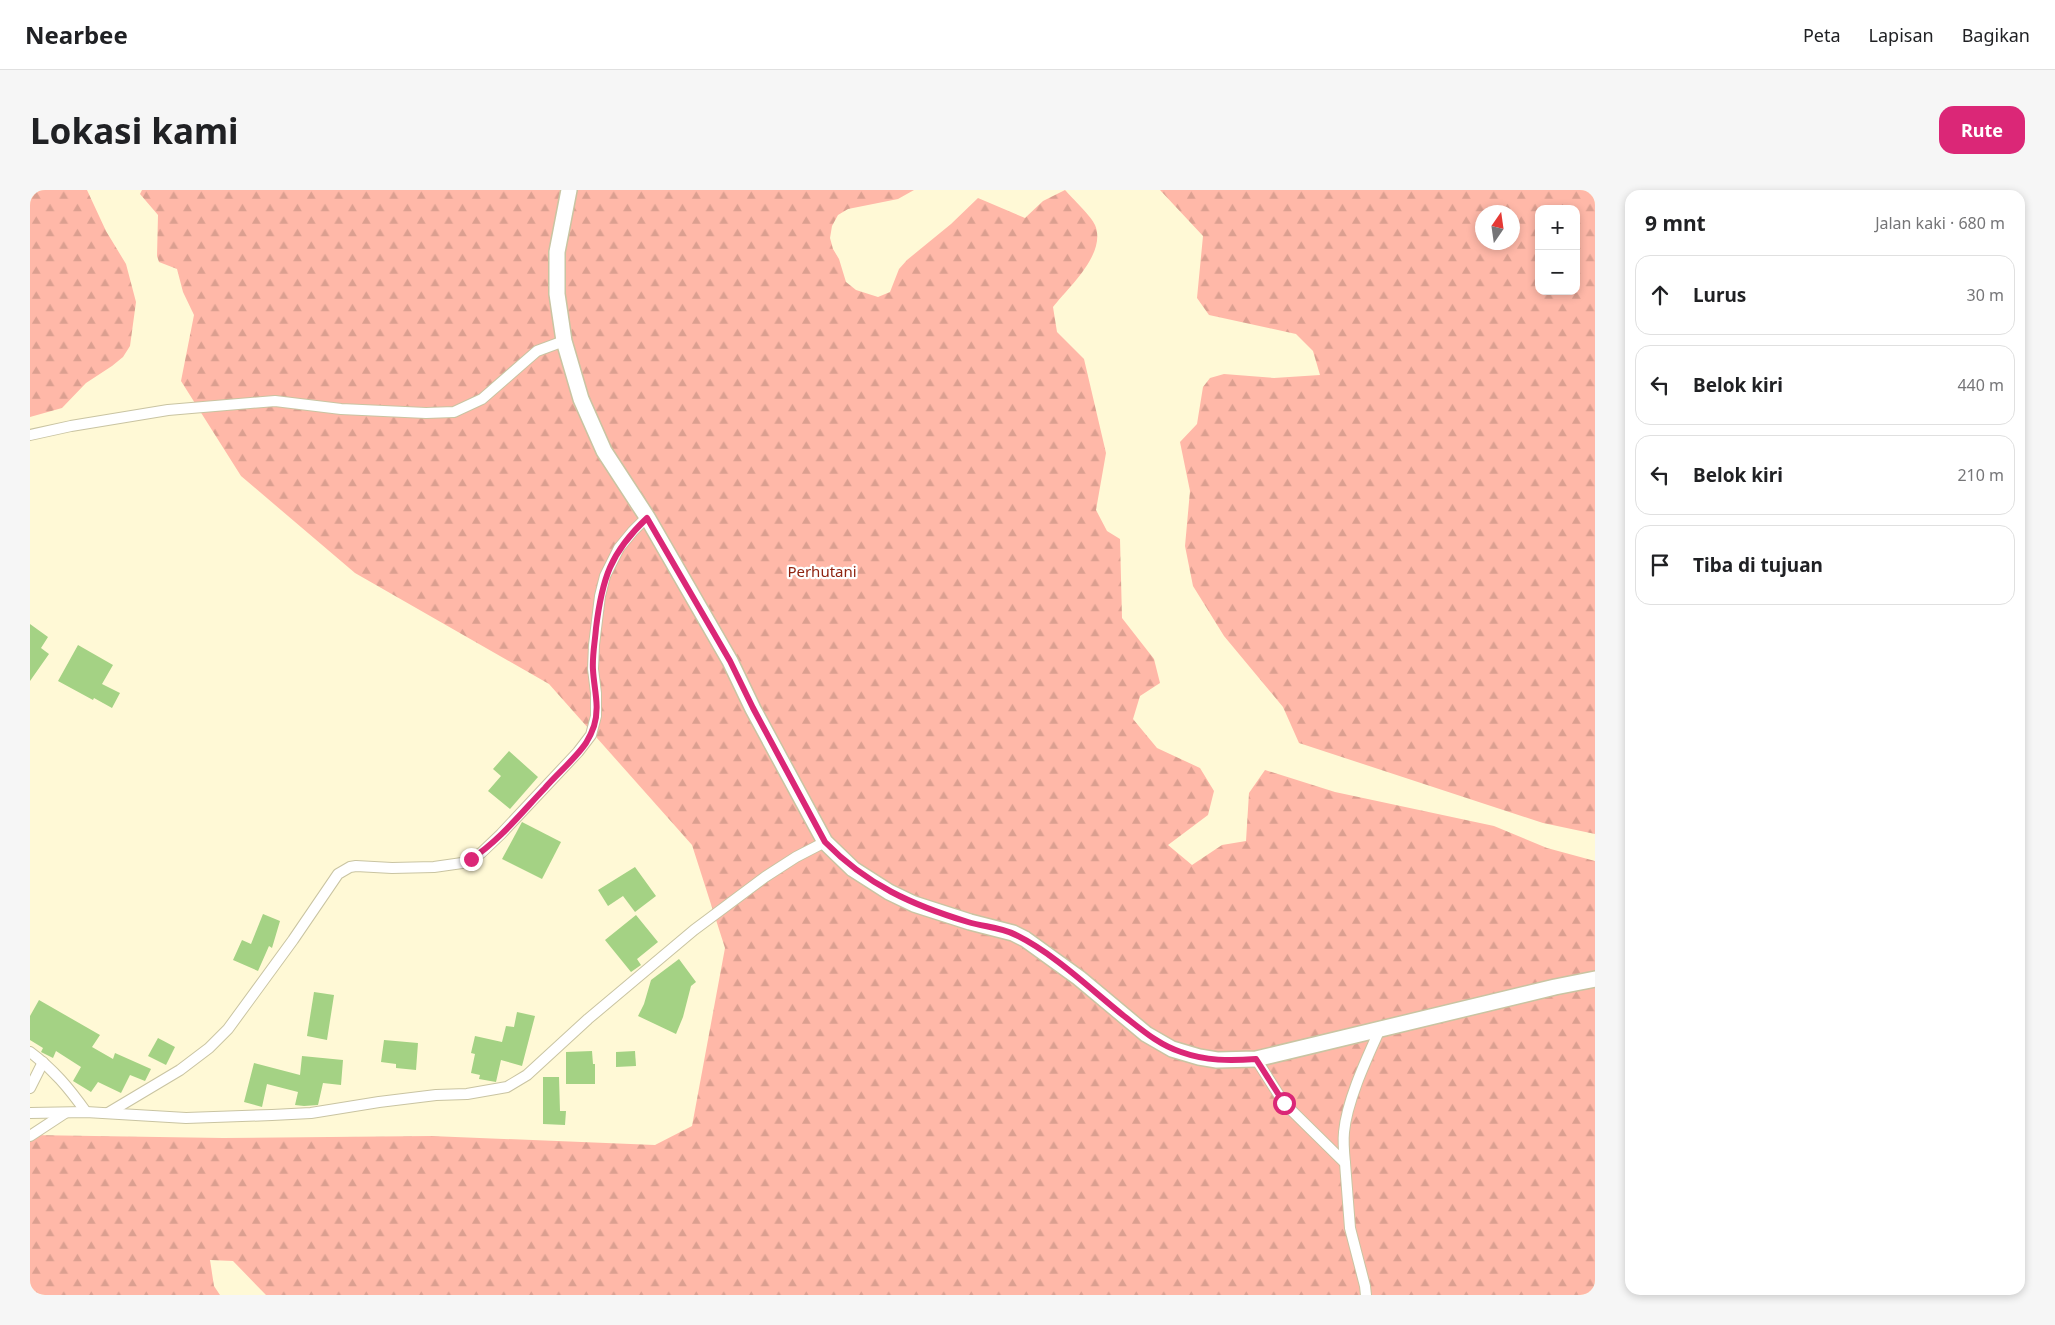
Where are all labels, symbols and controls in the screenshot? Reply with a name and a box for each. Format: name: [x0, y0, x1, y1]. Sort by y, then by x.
text: Nearbee: [25, 18, 128, 51]
text: Peta: [1803, 23, 1841, 47]
text: Lapisan: [1869, 23, 1934, 47]
text: Bagikan: [1962, 23, 2030, 47]
button: Rute: [1939, 106, 2025, 154]
text: Lokasi kami: [30, 107, 239, 154]
north arrow: [1475, 205, 1520, 250]
map controls: [1535, 205, 1580, 295]
button: +: [1535, 205, 1580, 250]
text: 9 mnt: [1645, 209, 1706, 237]
text: Jalan kaki · 680 m: [1875, 212, 2005, 234]
button: −: [1535, 250, 1580, 295]
icon: ahead: [1646, 281, 1674, 309]
text: Lurus: [1693, 282, 1746, 308]
text: 30 m: [1967, 284, 2004, 306]
icon: left: [1646, 371, 1674, 399]
text: Belok kiri: [1693, 372, 1783, 398]
text: 440 m: [1957, 374, 2004, 396]
icon: left: [1646, 461, 1674, 489]
text: Belok kiri: [1693, 462, 1783, 488]
text: 210 m: [1957, 464, 2004, 486]
icon: arrive: [1646, 551, 1674, 579]
text: Tiba di tujuan: [1693, 552, 1823, 578]
park label: Perhutani: [787, 561, 857, 581]
route end: [460, 848, 483, 871]
route start: [1273, 1092, 1296, 1115]

